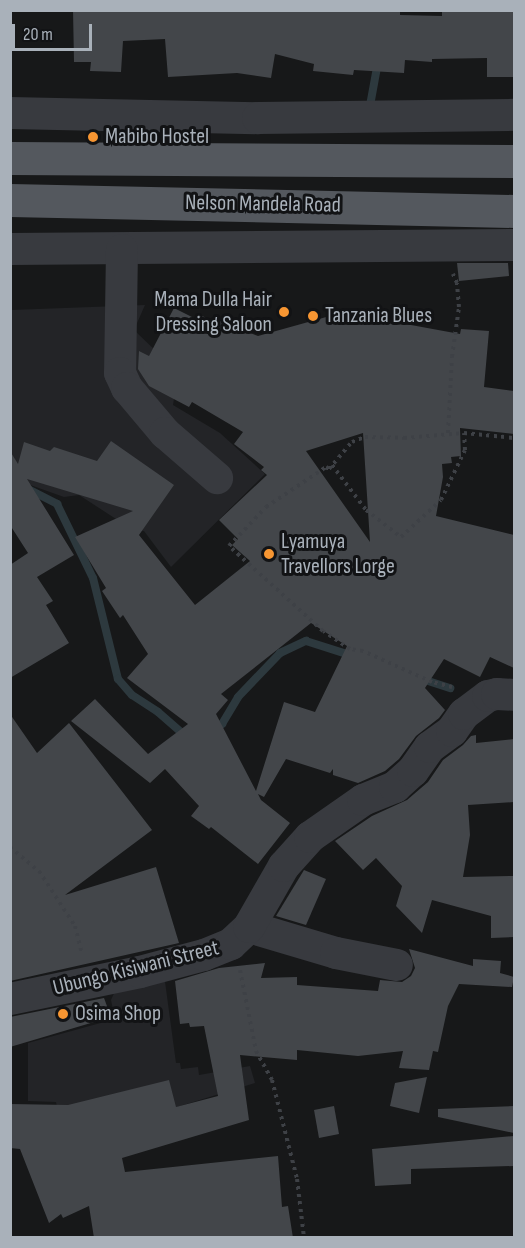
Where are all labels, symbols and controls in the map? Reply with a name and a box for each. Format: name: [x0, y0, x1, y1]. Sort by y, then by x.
scale bar: [15, 12, 94, 50]
text: 20 m: [23, 24, 53, 45]
place label: Mabibo Hostel: [105, 124, 209, 150]
marker: Mabibo Hostel: [86, 130, 100, 144]
street label: Nelson Mandela Road: [185, 189, 341, 219]
place label: Mama Dulla Hair Dressing Saloon: [154, 286, 272, 338]
place label: Tanzania Blues: [325, 303, 432, 329]
marker: Mama Dulla Hair Dressing Saloon: [277, 305, 291, 319]
marker: Tanzania Blues: [306, 309, 320, 323]
place label: Lyamuya Travellors Lorge: [281, 528, 395, 580]
marker: Lyamuya Travellors Lorge: [262, 547, 276, 561]
street label: Ubungo Kisiwani Street: [50, 935, 222, 1001]
place label: Osima Shop: [75, 1001, 161, 1027]
marker: Osima Shop: [56, 1007, 70, 1021]

